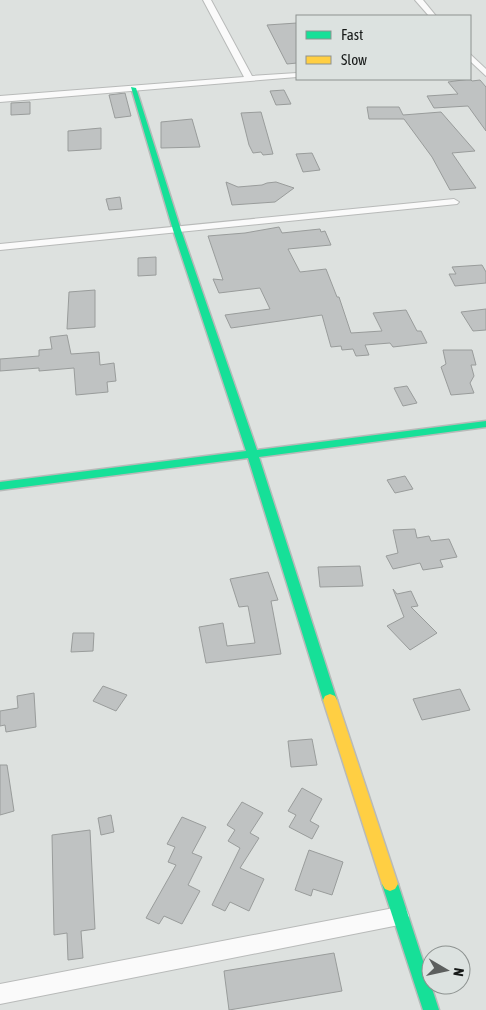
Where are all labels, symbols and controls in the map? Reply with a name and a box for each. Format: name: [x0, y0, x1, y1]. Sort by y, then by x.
legend: [296, 15, 471, 80]
text: Fast: [341, 26, 363, 43]
text: Slow: [341, 51, 367, 68]
north arrow: [421, 945, 471, 995]
text: N: [450, 967, 467, 977]

